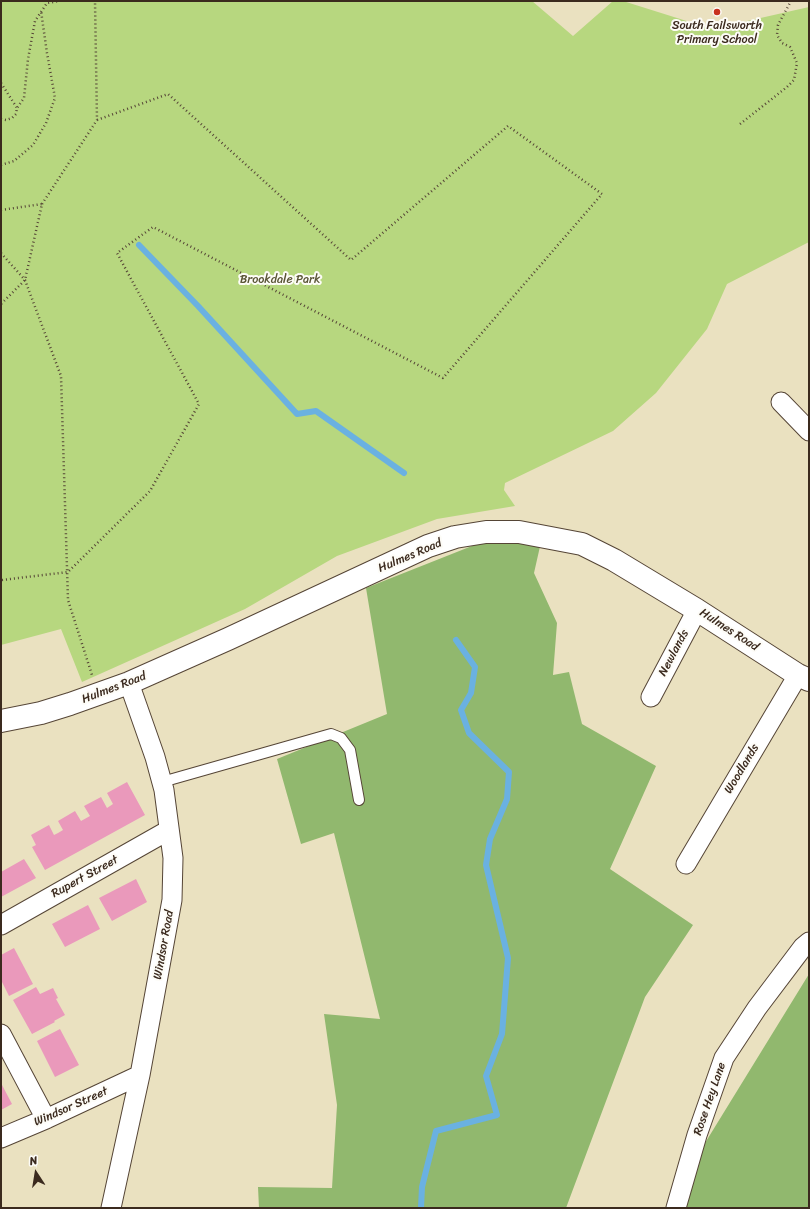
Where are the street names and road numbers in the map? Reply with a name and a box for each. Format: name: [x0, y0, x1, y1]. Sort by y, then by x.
street label: Hulmes Road: [376, 536, 444, 576]
street label: Hulmes Road: [697, 606, 761, 654]
street label: Newlands: [656, 627, 692, 679]
street label: Hulmes Road: [80, 669, 148, 707]
street label: Woodlands: [722, 741, 762, 797]
street label: Rupert Street: [49, 853, 121, 901]
street label: Windsor Road: [151, 909, 177, 981]
street label: Rose Hey Lane: [691, 1061, 729, 1137]
street label: Windsor Street: [32, 1084, 110, 1130]

